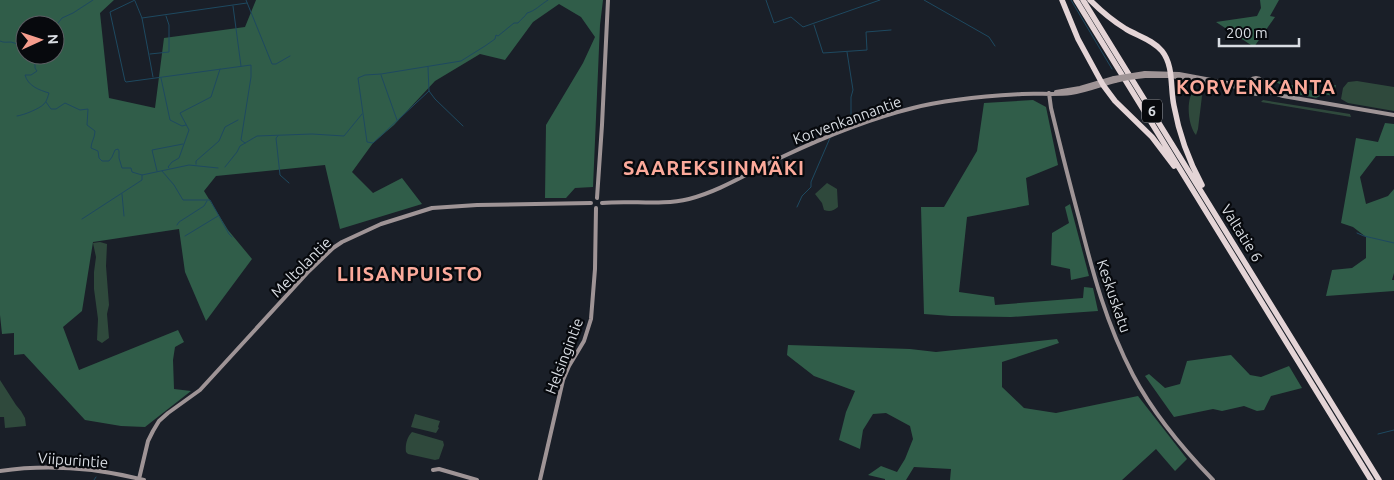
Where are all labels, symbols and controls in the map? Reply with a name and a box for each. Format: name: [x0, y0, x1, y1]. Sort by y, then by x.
north arrow: [15, 15, 65, 65]
scale bar: [1219, 15, 1299, 47]
text: 200 m: [1226, 24, 1268, 41]
text: N: [45, 34, 61, 45]
district label: KORVENKANTA: [1176, 75, 1336, 98]
street label: Korvenkannantie: [790, 92, 904, 148]
road number: 6: [1142, 100, 1162, 122]
district label: SAAREKSIINMÄKI: [623, 156, 805, 179]
street label: Valtatie 6: [1218, 201, 1266, 265]
street label: Meltolantie: [267, 233, 335, 301]
street label: Keskuskatu: [1094, 257, 1134, 335]
district label: LIISANPUISTO: [337, 262, 483, 285]
street label: Helsingintie: [542, 316, 586, 396]
street label: Viipurintie: [37, 449, 109, 471]

